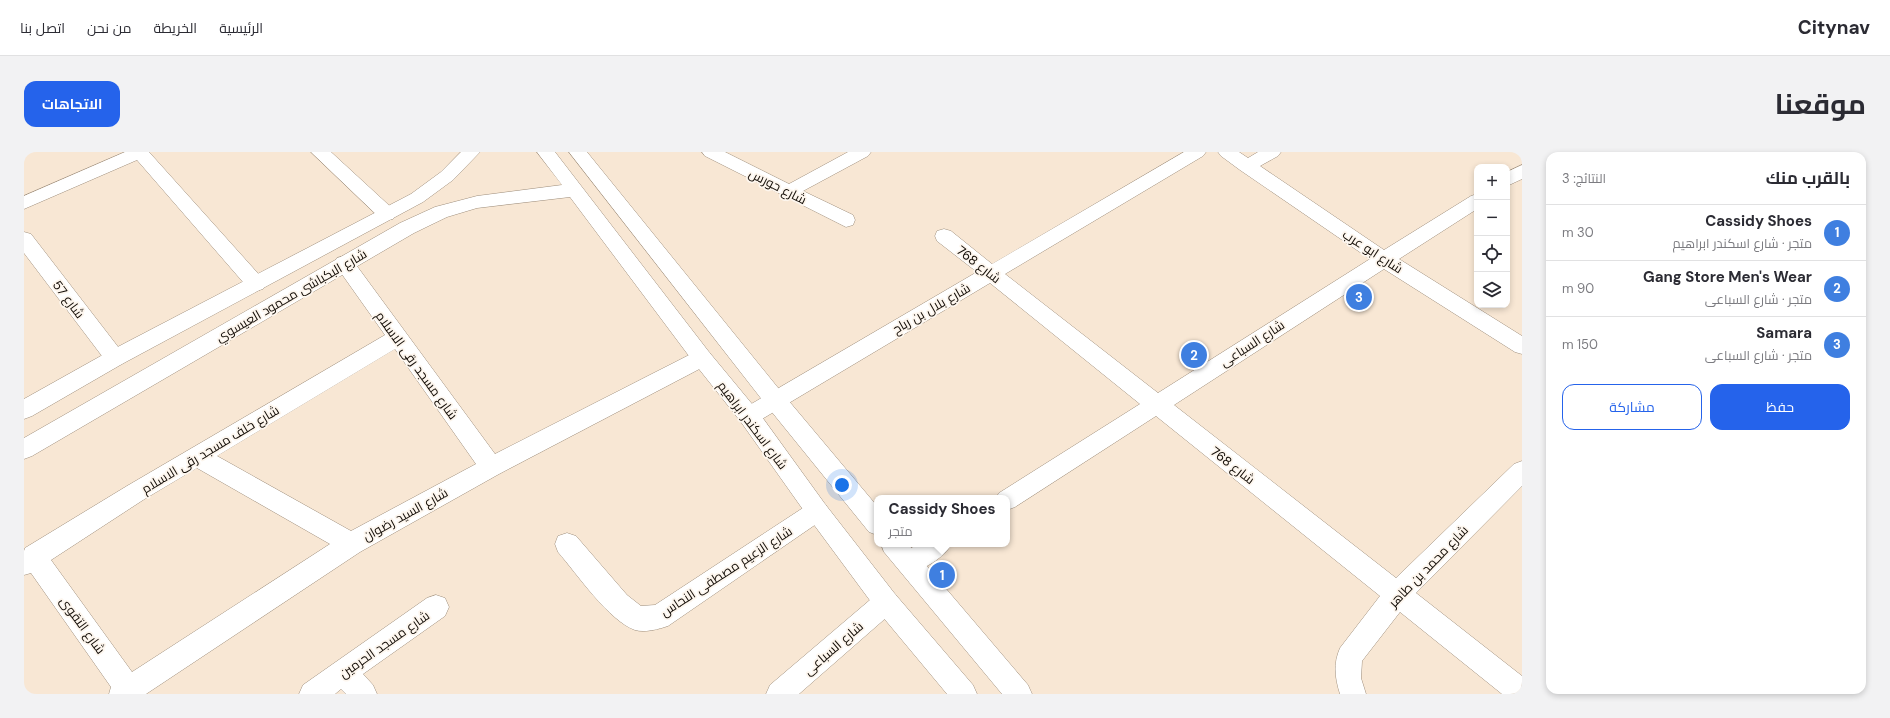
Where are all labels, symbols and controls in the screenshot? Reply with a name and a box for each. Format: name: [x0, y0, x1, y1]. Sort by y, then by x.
text: Citynav: [1798, 15, 1870, 40]
text: اتصل بنا: [20, 19, 65, 37]
text: من نحن: [87, 19, 131, 37]
text: الخريطة: [153, 19, 197, 37]
text: الرئيسية: [219, 19, 263, 37]
button: الاتجاهات: [24, 81, 120, 127]
text: موقعنا: [1775, 86, 1866, 123]
map controls: [1474, 164, 1510, 308]
button: +: [1474, 164, 1510, 200]
street label: شارع حورس: [746, 165, 809, 208]
text: بالقرب منك: [1766, 167, 1850, 189]
text: النتائج: 3: [1562, 170, 1606, 187]
button: −: [1474, 200, 1510, 236]
text: Cassidy Shoes: [1705, 211, 1812, 231]
text: 30 m: [1562, 224, 1594, 241]
text: 1: [1835, 224, 1839, 241]
street label: شارع ابو عرب: [1339, 226, 1406, 277]
text: متجر · شارع اسكندر ابراهيم: [1672, 235, 1812, 252]
button: locate: [1474, 236, 1510, 272]
street label: شارع 768: [953, 242, 1004, 287]
street label: شارع البكباشى محمود العيسوي: [213, 245, 371, 348]
text: Gang Store Men's Wear: [1643, 267, 1812, 287]
button: layers: [1474, 272, 1510, 308]
street label: شارع 57: [49, 277, 88, 322]
street label: شارع بلال بن رباح: [889, 279, 973, 338]
text: 90 m: [1562, 280, 1594, 297]
text: 2: [1833, 280, 1841, 297]
pin: 3: [1346, 282, 1372, 312]
text: متجر · شارع السباعى: [1705, 291, 1812, 308]
street label: شارع مسجد رقى الاسلام: [371, 308, 462, 423]
street label: شارع السباعى: [1217, 316, 1288, 371]
text: Samara: [1756, 323, 1812, 343]
text: 150 m: [1562, 336, 1598, 353]
text: 3: [1833, 336, 1841, 353]
pin: 2: [1181, 340, 1207, 370]
text: متجر · شارع السباعى: [1705, 347, 1812, 364]
street label: شارع اسكندر ابراهيم: [713, 378, 791, 473]
button: مشاركة: [1562, 384, 1702, 430]
button: حفظ: [1710, 384, 1850, 430]
street label: شارع خلف مسجد رقى الاسلام: [138, 401, 283, 498]
street label: شارع 768: [1207, 443, 1258, 488]
your location: [832, 475, 852, 495]
street label: شارع السيد رضوان: [360, 484, 451, 545]
popup: [874, 495, 1010, 547]
text: Cassidy Shoes: [889, 499, 995, 519]
street label: شارع الزعيم مصطفى النحاس: [657, 522, 796, 621]
street label: شارع محمد بن طاهر: [1384, 522, 1472, 612]
text: متجر: [889, 523, 913, 540]
pin: 1: [929, 560, 955, 590]
street label: شارع التقوى: [56, 593, 109, 657]
street label: شارع مسجد الحرمين: [336, 607, 433, 682]
street label: شارع السباعى: [800, 618, 867, 679]

